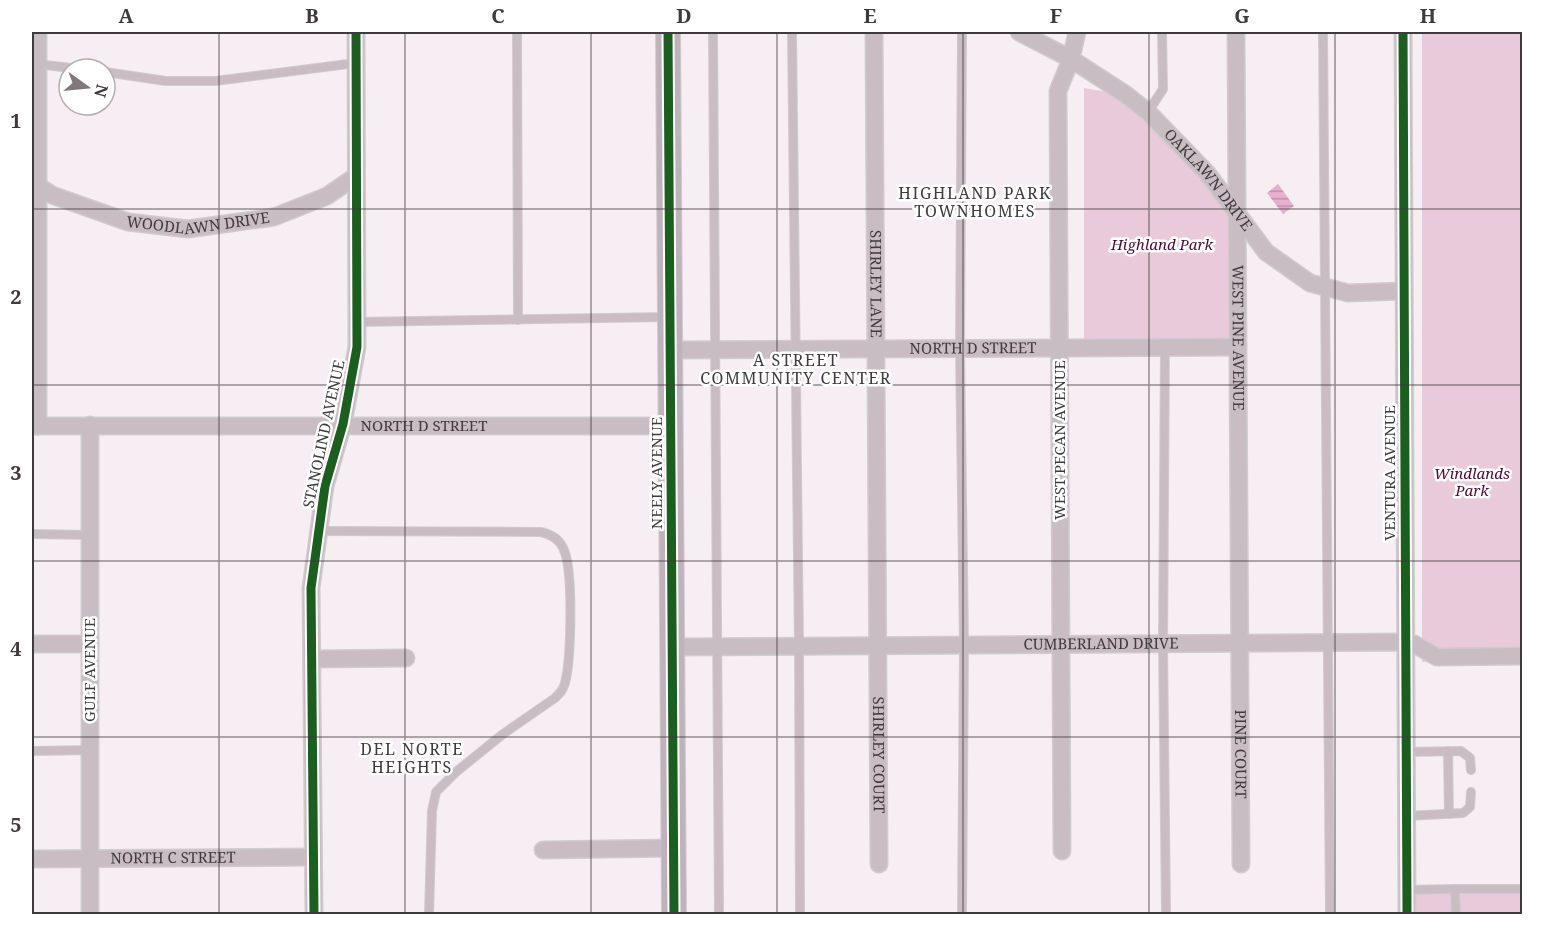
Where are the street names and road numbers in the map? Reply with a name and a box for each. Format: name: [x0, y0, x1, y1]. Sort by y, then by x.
street label: OAKLAWN DRIVE: [1160, 124, 1258, 234]
street label: WOODLAWN DRIVE: [126, 207, 271, 238]
street label: SHIRLEY LANE: [866, 230, 887, 338]
street label: WEST PINE AVENUE: [1228, 265, 1249, 411]
street label: NORTH D STREET: [910, 337, 1036, 358]
street label: STANOLIND AVENUE: [298, 358, 348, 510]
street label: WEST PECAN AVENUE: [1049, 360, 1069, 520]
street label: VENTURA AVENUE: [1379, 405, 1399, 541]
street label: NORTH D STREET: [361, 415, 487, 435]
street label: NEELY AVENUE: [646, 417, 666, 529]
street label: GULF AVENUE: [79, 618, 99, 722]
street label: CUMBERLAND DRIVE: [1023, 633, 1179, 654]
street label: SHIRLEY COURT: [869, 696, 890, 814]
street label: PINE COURT: [1231, 709, 1252, 799]
street label: NORTH C STREET: [110, 847, 236, 867]

